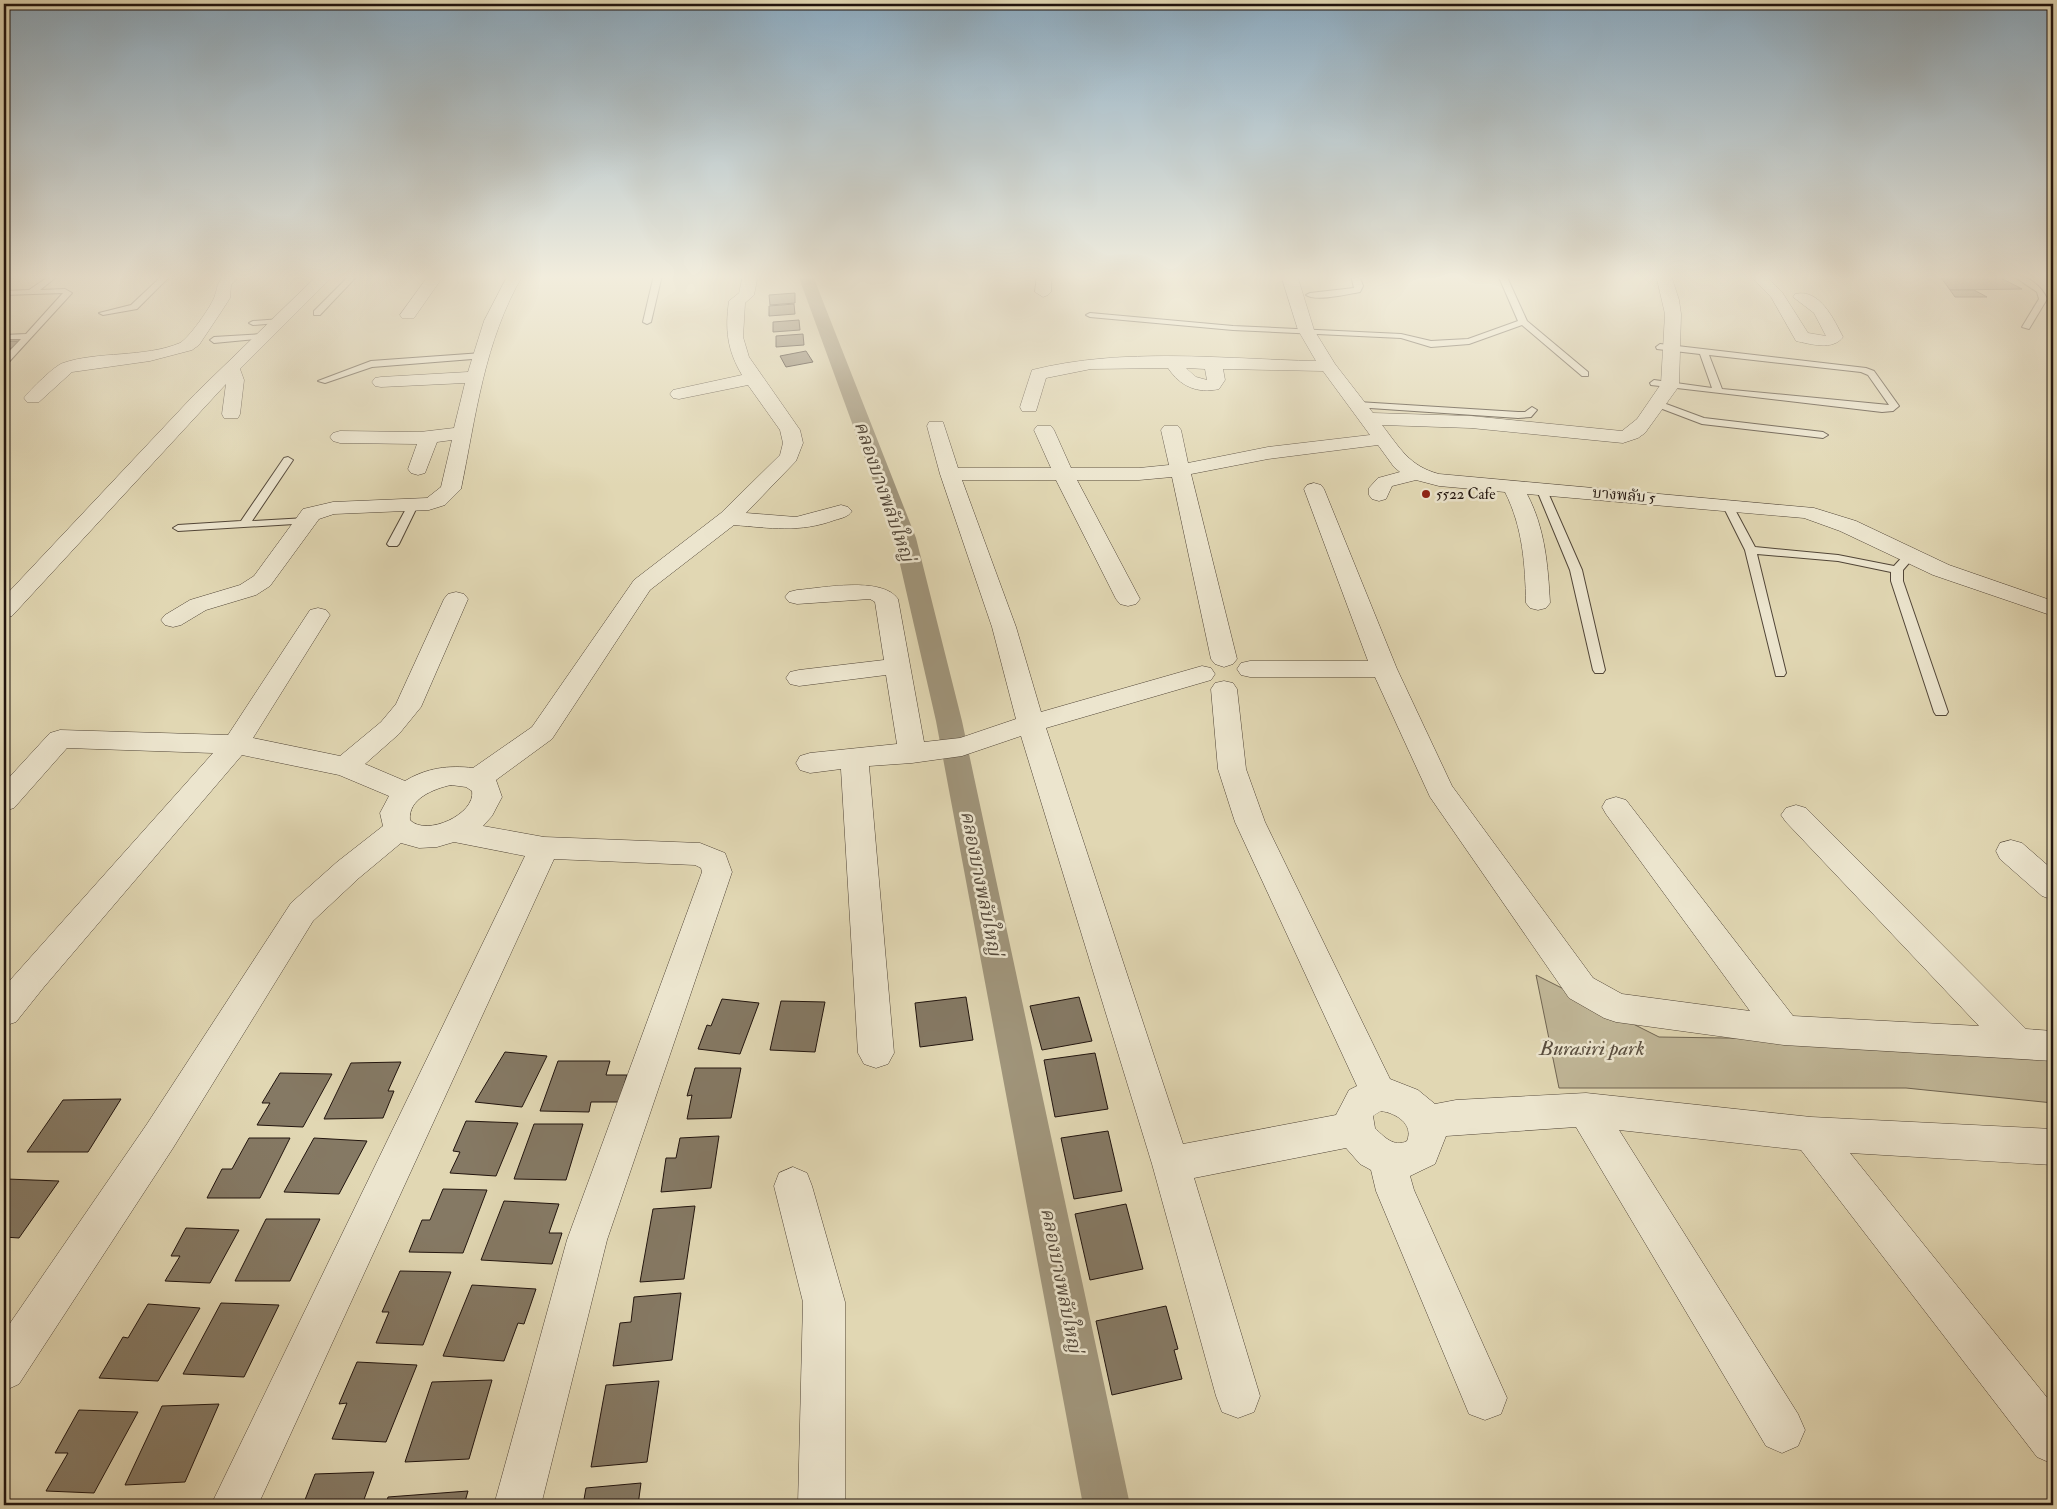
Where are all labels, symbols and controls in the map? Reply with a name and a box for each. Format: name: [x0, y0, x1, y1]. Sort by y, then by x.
water label: คลองบางพลับใหญ่: [849, 417, 922, 568]
street label: บางพลับ 5: [1592, 483, 1657, 508]
place label: 5522 Cafe: [1436, 485, 1496, 504]
marker: 5522 Cafe: [1420, 488, 1432, 500]
water label: คลองบางพลับใหญ่: [955, 808, 1009, 961]
park label: Burasiri park: [1538, 1035, 1645, 1062]
water label: คลองบางพลับใหญ่: [1035, 1205, 1089, 1358]

